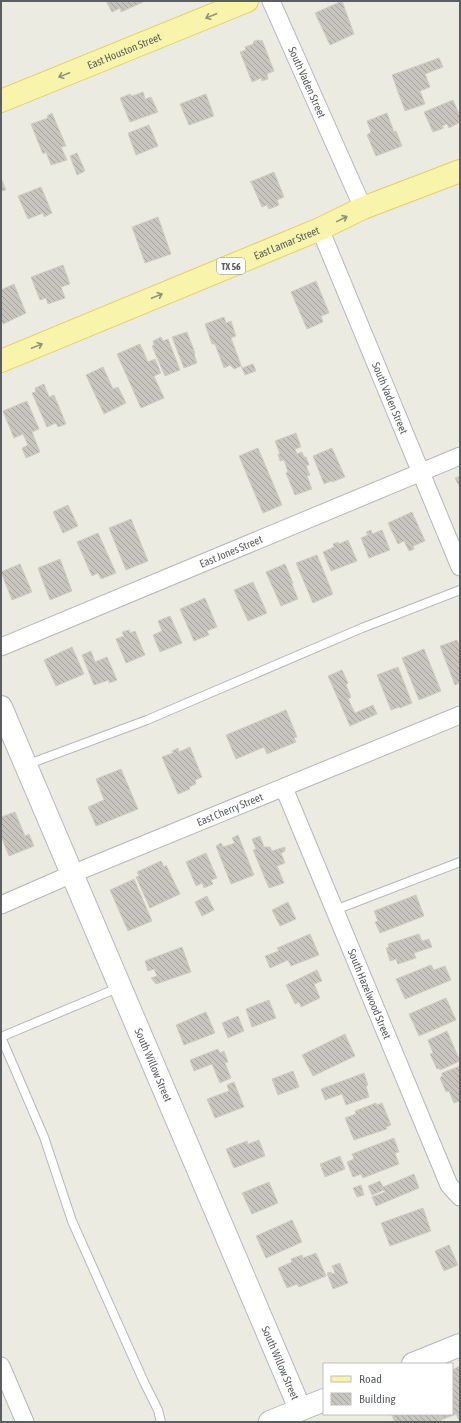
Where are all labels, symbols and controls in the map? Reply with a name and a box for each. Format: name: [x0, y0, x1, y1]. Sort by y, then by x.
one-way arrow: [205, 12, 217, 20]
street label: East Houston Street: [86, 31, 163, 71]
street label: South Vaden Street: [286, 45, 328, 120]
one-way arrow: [59, 72, 71, 79]
one-way arrow: [335, 215, 347, 222]
street label: East Lamar Street: [252, 224, 321, 262]
road number: TX 56: [217, 258, 245, 274]
one-way arrow: [151, 292, 163, 300]
one-way arrow: [31, 341, 43, 349]
street label: South Vaden Street: [370, 360, 410, 436]
street label: East Jones Street: [198, 533, 264, 570]
street label: East Cherry Street: [195, 790, 265, 828]
street label: South Hazelwood Street: [346, 947, 394, 1041]
street label: South Willow Street: [132, 1026, 174, 1103]
street label: South Willow Street: [259, 1324, 301, 1402]
legend: [323, 1363, 453, 1415]
text: Road: [359, 1372, 382, 1386]
text: Building: [359, 1392, 397, 1406]

